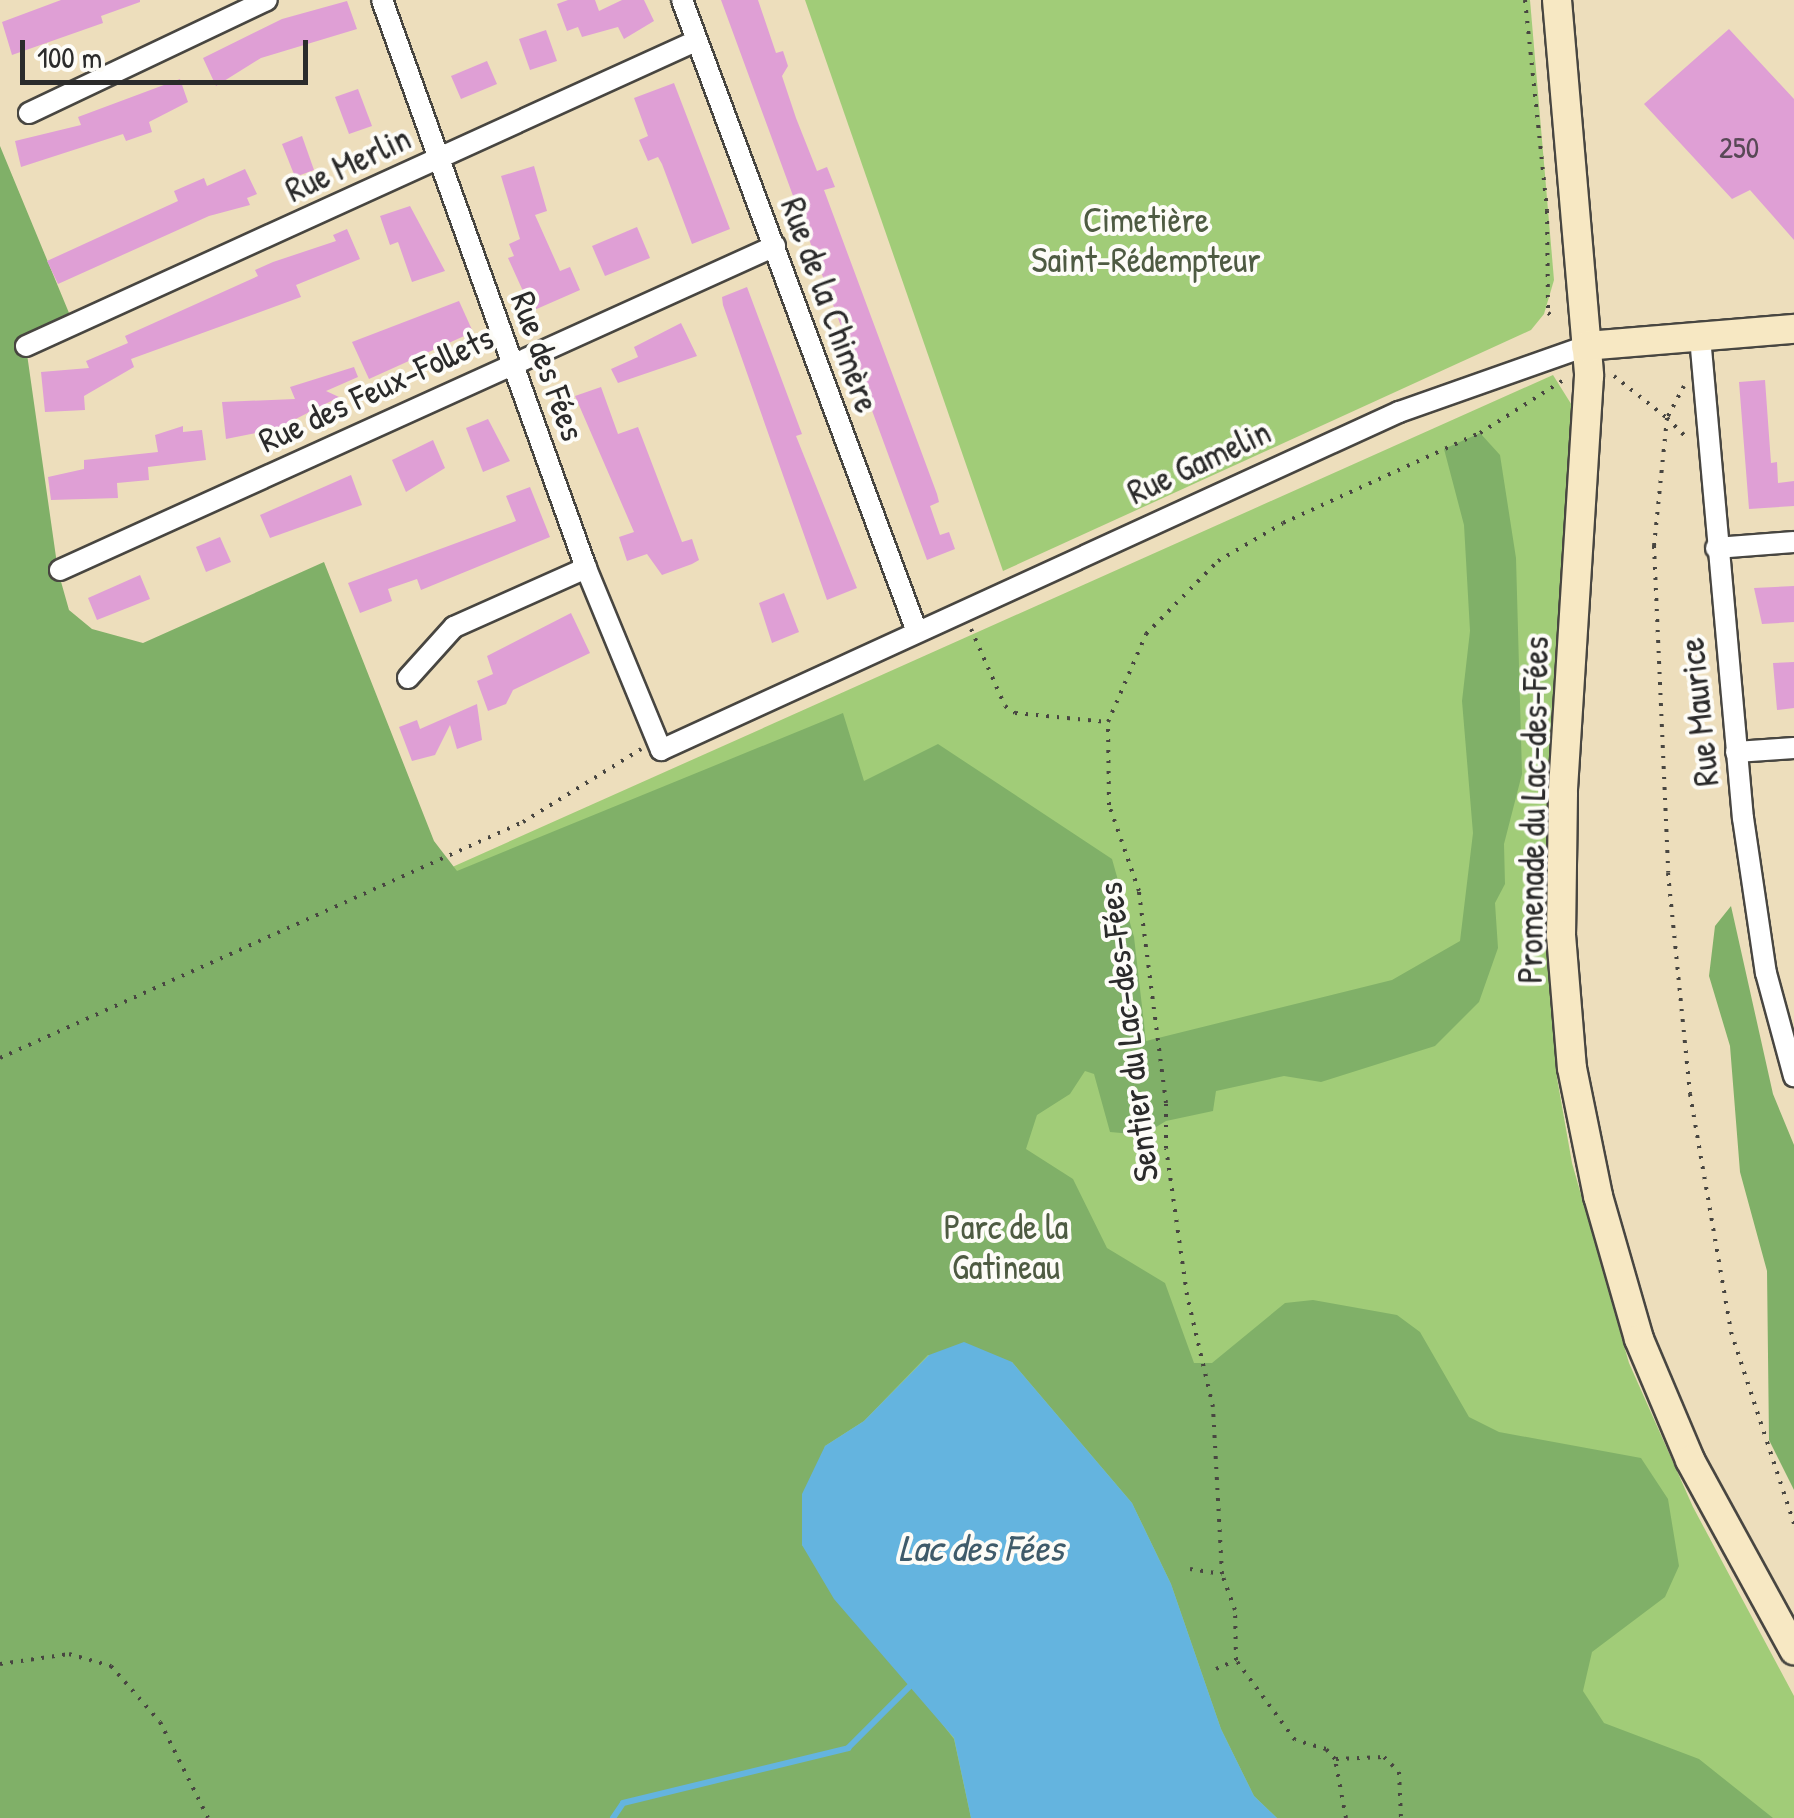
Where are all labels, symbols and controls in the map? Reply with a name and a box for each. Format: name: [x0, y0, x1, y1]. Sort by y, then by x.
scale bar: [25, 20, 312, 82]
text: 100 m: [37, 37, 102, 77]
street label: Rue Merlin: [279, 117, 417, 211]
house number: 250: [1719, 129, 1759, 165]
street label: Rue de la Chimère: [772, 192, 888, 418]
park label: Cimetière Saint-Rédempteur: [1031, 199, 1261, 281]
street label: Rue des Fées: [502, 286, 594, 446]
street label: Rue des Feux-Follets: [252, 316, 500, 462]
street label: Rue Gamelin: [1121, 411, 1277, 513]
street label: Promenade du Lac-des-Fées: [1509, 636, 1557, 984]
street label: Rue Maurice: [1670, 636, 1728, 788]
street label: Sentier du Lac-des-Fées: [1089, 880, 1167, 1184]
park label: Parc de la Gatineau: [944, 1206, 1068, 1288]
water label: Lac des Fées: [899, 1525, 1063, 1571]

